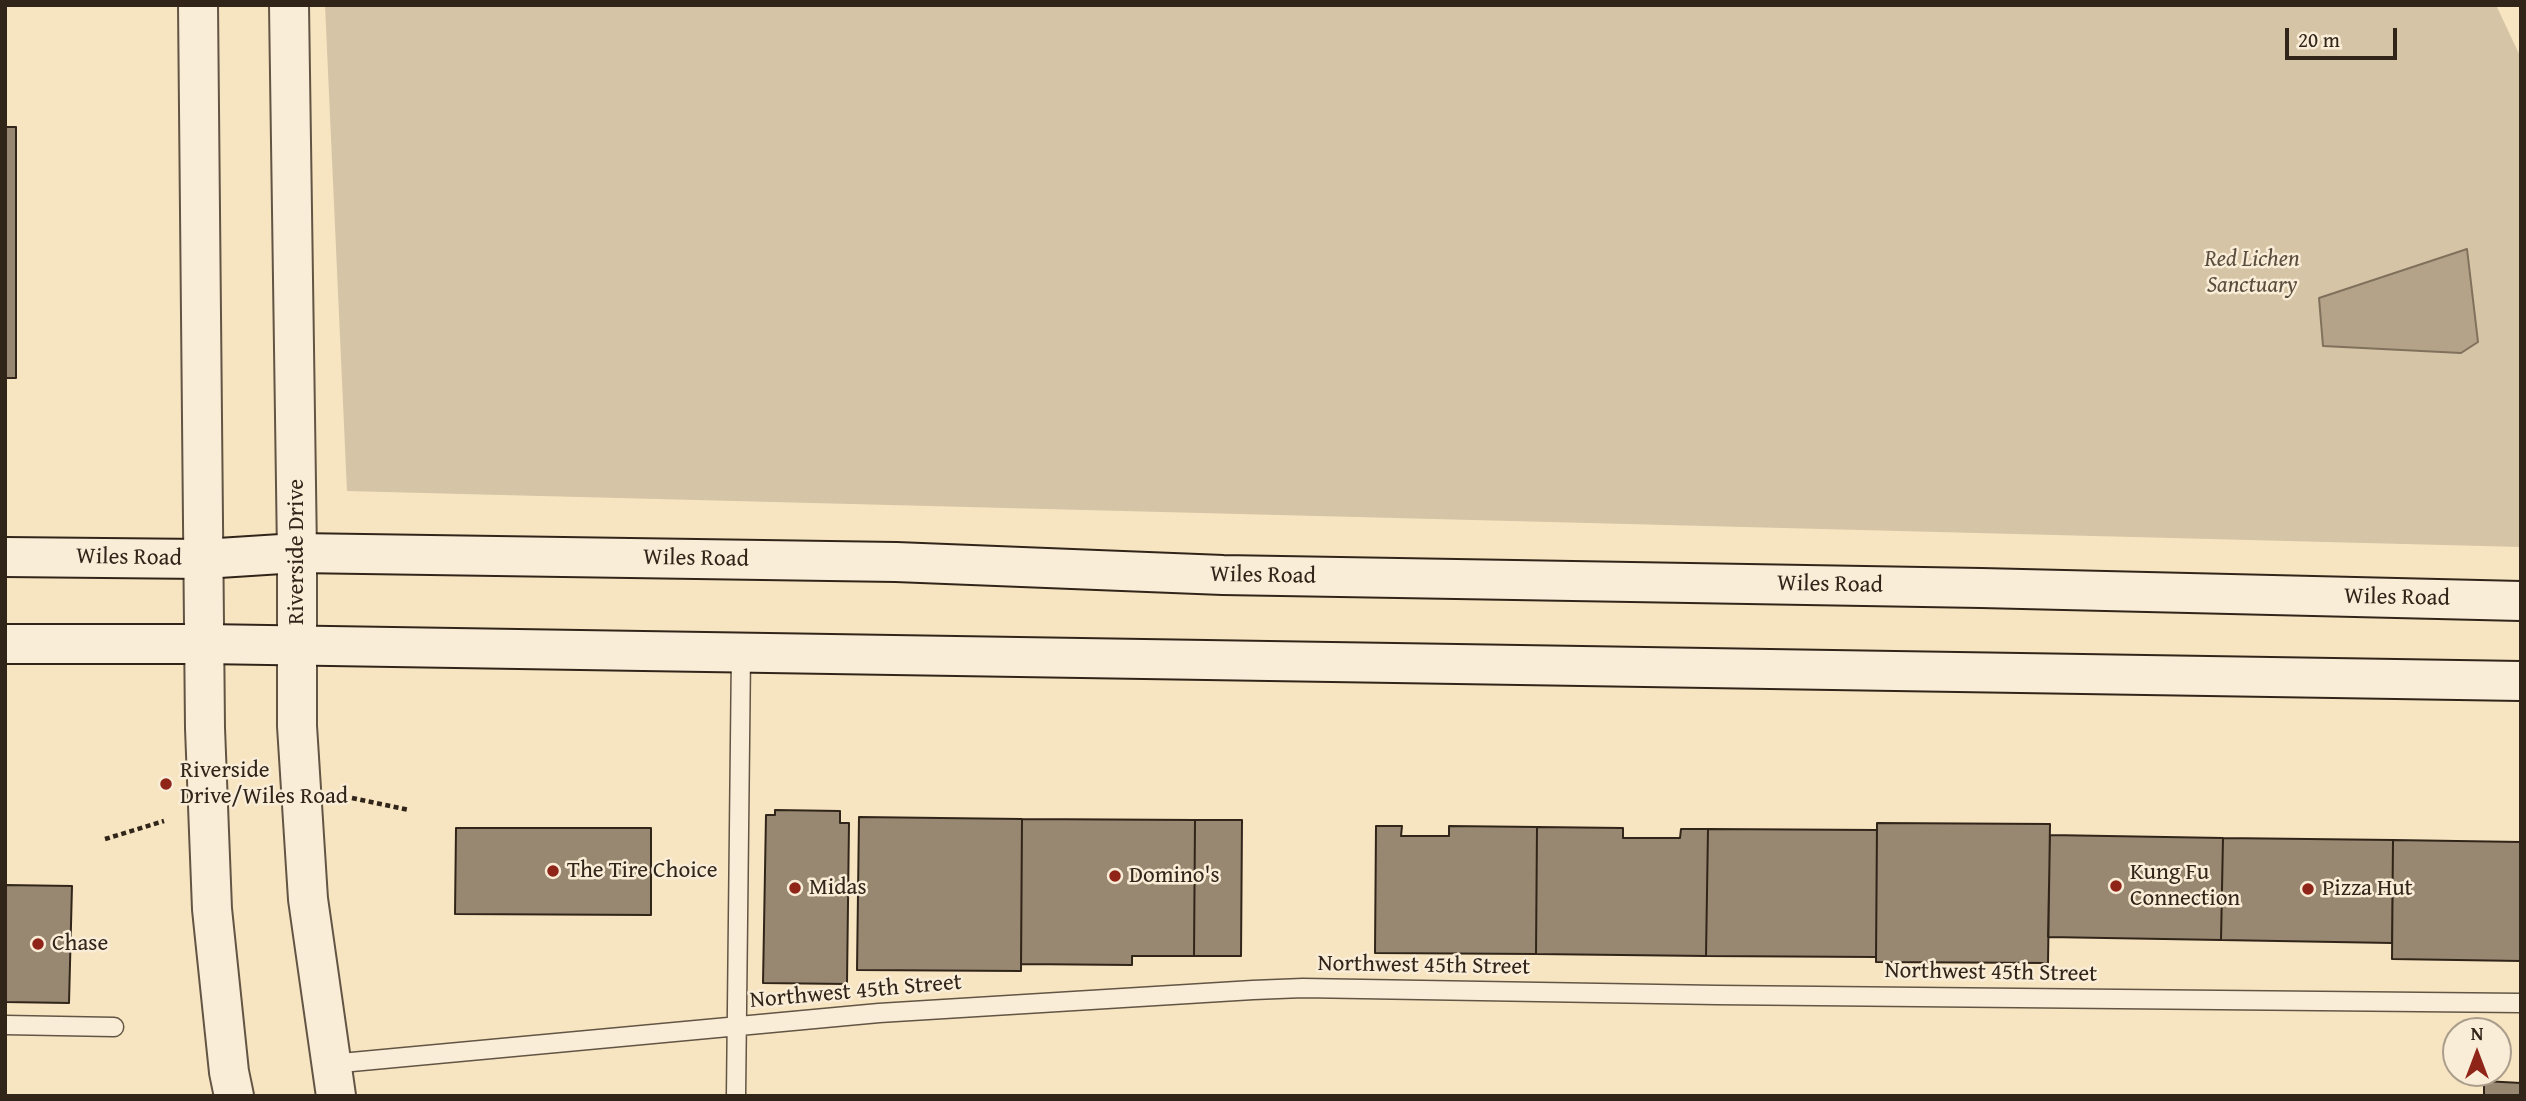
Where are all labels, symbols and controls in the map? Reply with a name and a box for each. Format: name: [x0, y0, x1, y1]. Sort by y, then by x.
scale bar: [2288, 14, 2400, 58]
text: 20 m: [2298, 24, 2340, 55]
park label: Red Lichen Sanctuary: [2204, 246, 2300, 300]
street label: Riverside Drive: [283, 479, 311, 625]
street label: Wiles Road: [76, 543, 182, 573]
street label: Wiles Road: [643, 544, 749, 574]
street label: Wiles Road: [1210, 561, 1316, 591]
street label: Wiles Road: [1777, 570, 1883, 600]
street label: Wiles Road: [2344, 583, 2450, 613]
place label: Riverside Drive/Wiles Road: [180, 757, 348, 811]
marker: Riverside Drive/Wiles Road: [158, 776, 174, 792]
place label: The Tire Choice: [567, 857, 718, 885]
place label: Kung Fu Connection: [2130, 859, 2240, 913]
place label: Domino's: [1129, 862, 1220, 890]
marker: The Tire Choice: [545, 863, 561, 879]
marker: Domino's: [1107, 868, 1123, 884]
place label: Midas: [809, 874, 867, 902]
place label: Pizza Hut: [2322, 875, 2413, 903]
marker: Kung Fu Connection: [2108, 878, 2124, 894]
marker: Midas: [787, 880, 803, 896]
marker: Pizza Hut: [2300, 881, 2316, 897]
place label: Chase: [52, 930, 108, 958]
marker: Chase: [30, 936, 46, 952]
street label: Northwest 45th Street: [1317, 950, 1531, 982]
street label: Northwest 45th Street: [1884, 957, 2098, 989]
street label: Northwest 45th Street: [749, 969, 963, 1015]
north arrow: [2442, 1017, 2512, 1087]
text: N: [2471, 1019, 2483, 1047]

